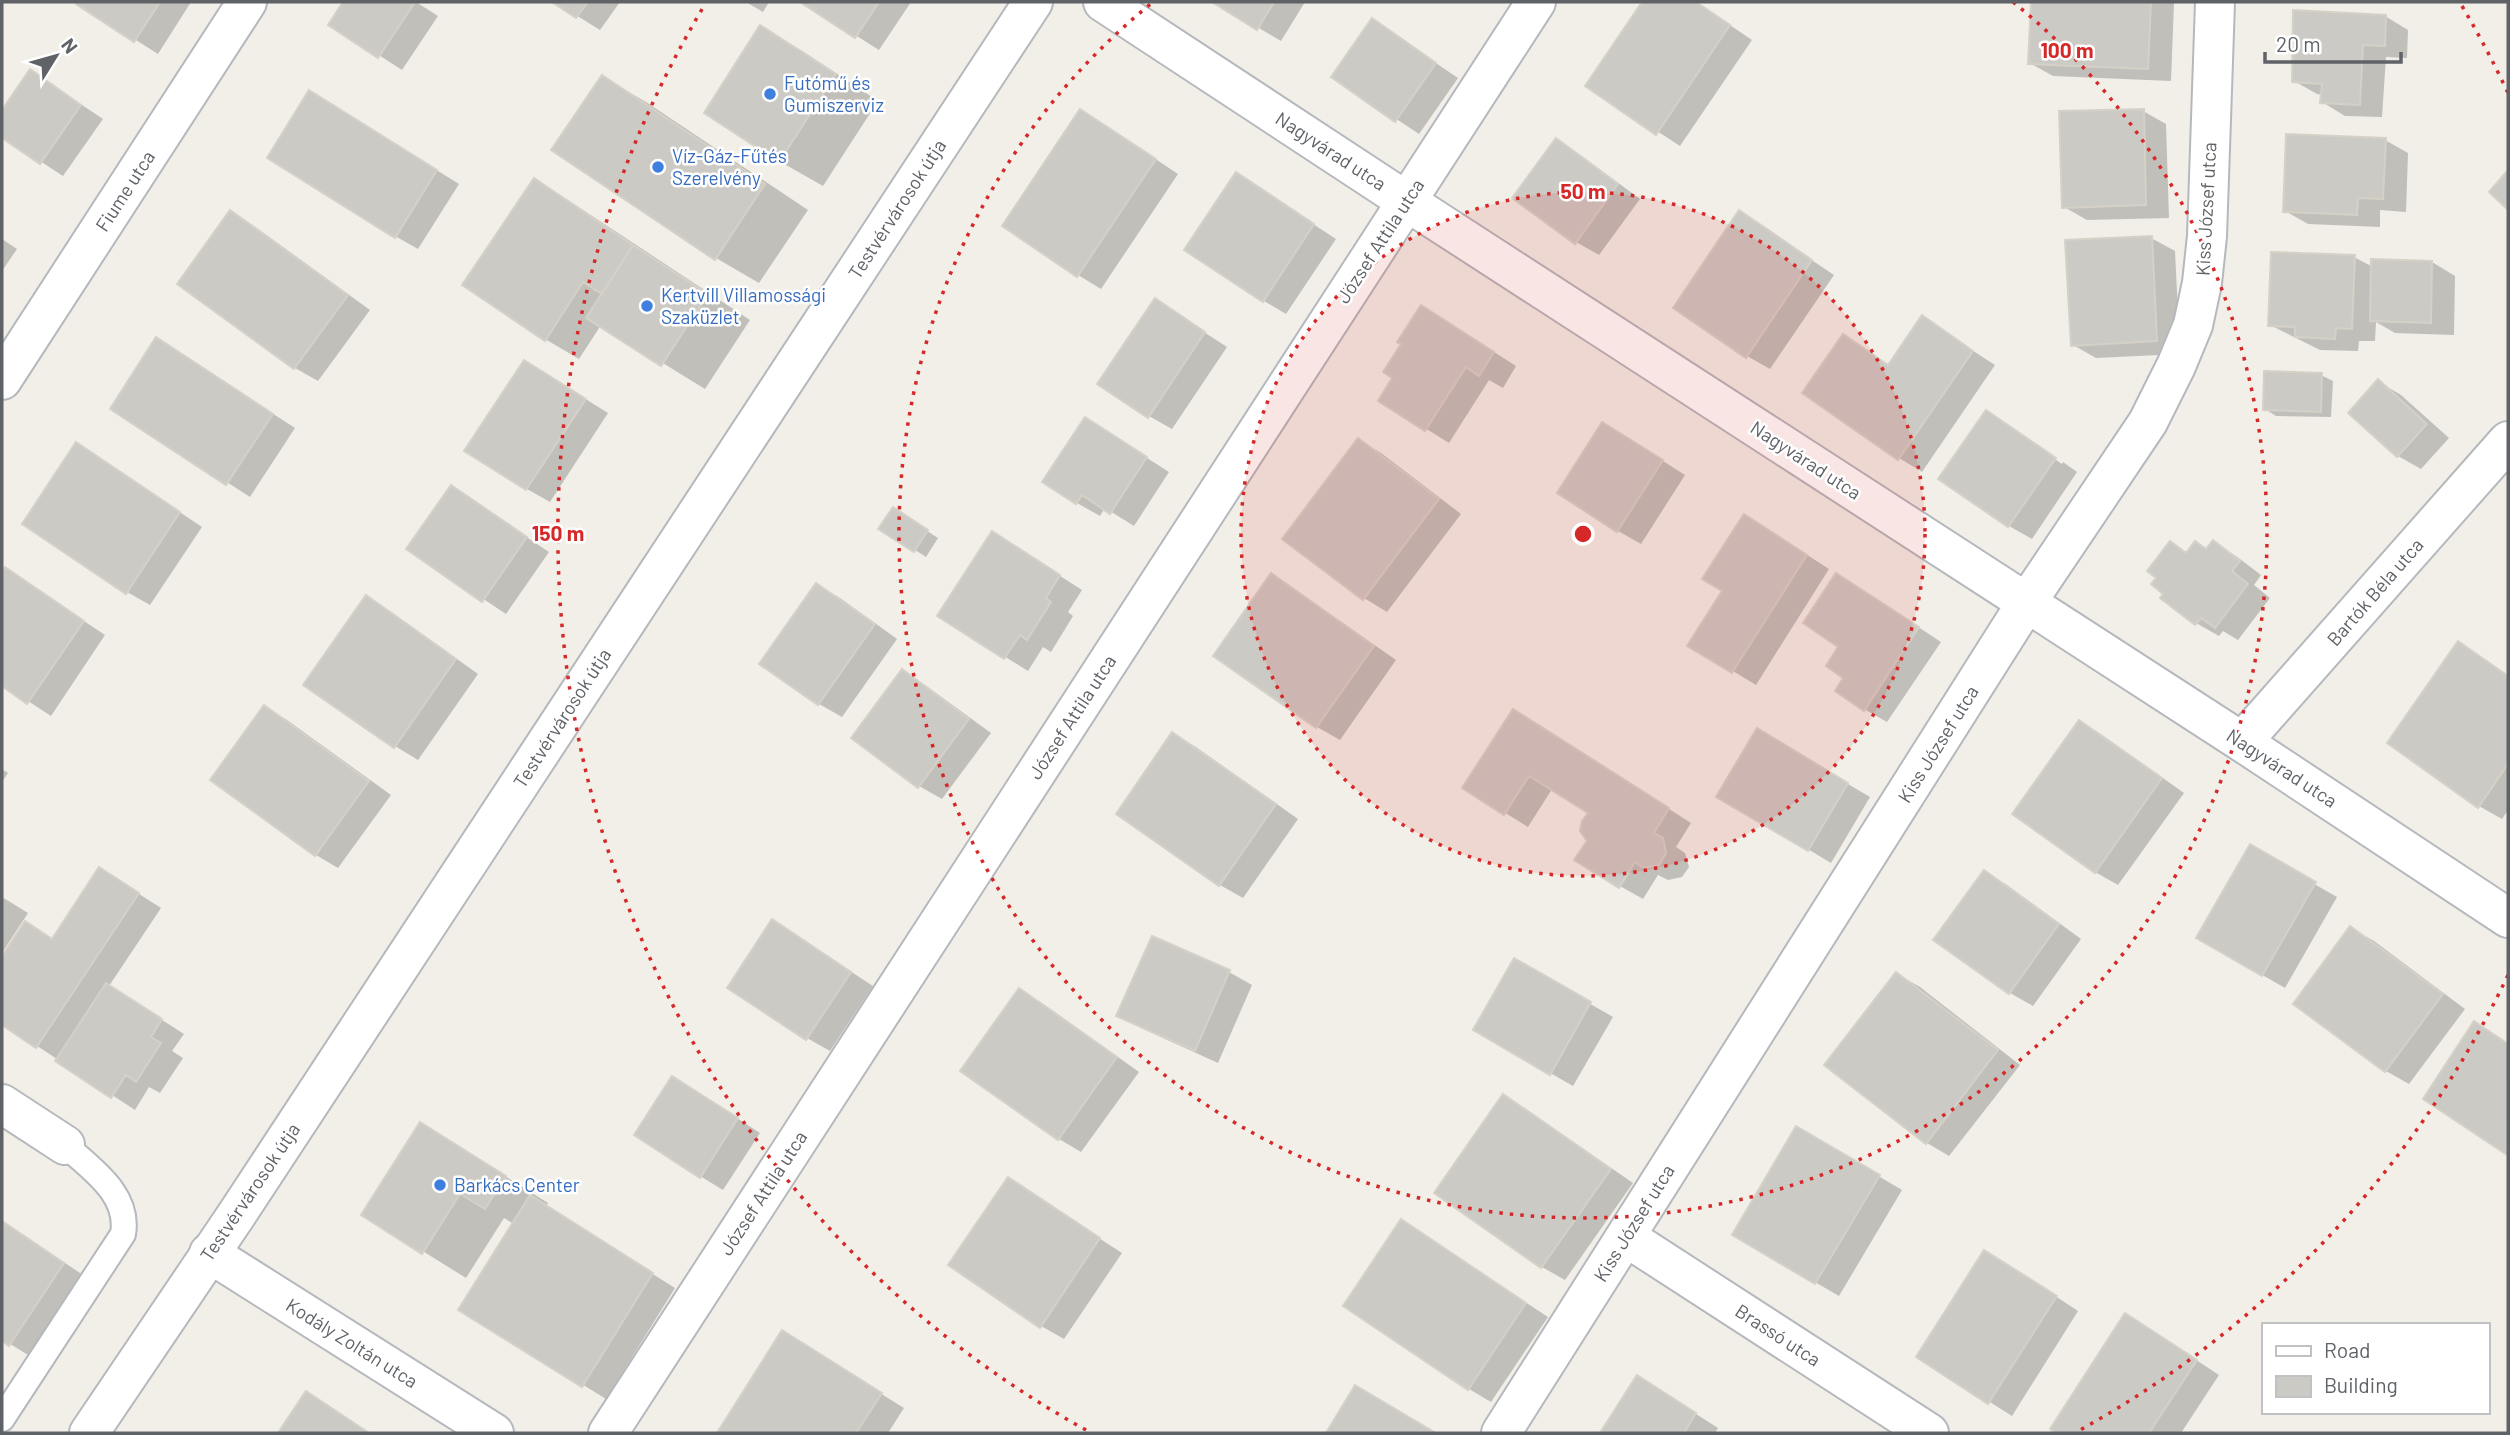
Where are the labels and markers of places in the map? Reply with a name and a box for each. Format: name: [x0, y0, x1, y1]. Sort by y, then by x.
place label: Futómű és Gumiszerviz: [784, 71, 884, 116]
marker: Futómű és Gumiszerviz: [762, 86, 778, 102]
place label: Víz-Gáz-Fűtés Szerelvény: [672, 144, 787, 189]
marker: Víz-Gáz-Fűtés Szerelvény: [650, 159, 666, 175]
place label: Kertvill Villamossági Szaküzlet: [661, 283, 826, 328]
marker: Kertvill Villamossági Szaküzlet: [639, 298, 655, 314]
centre of rings: [1571, 522, 1595, 546]
place label: Barkács Center: [454, 1173, 580, 1196]
marker: Barkács Center: [432, 1177, 448, 1193]

